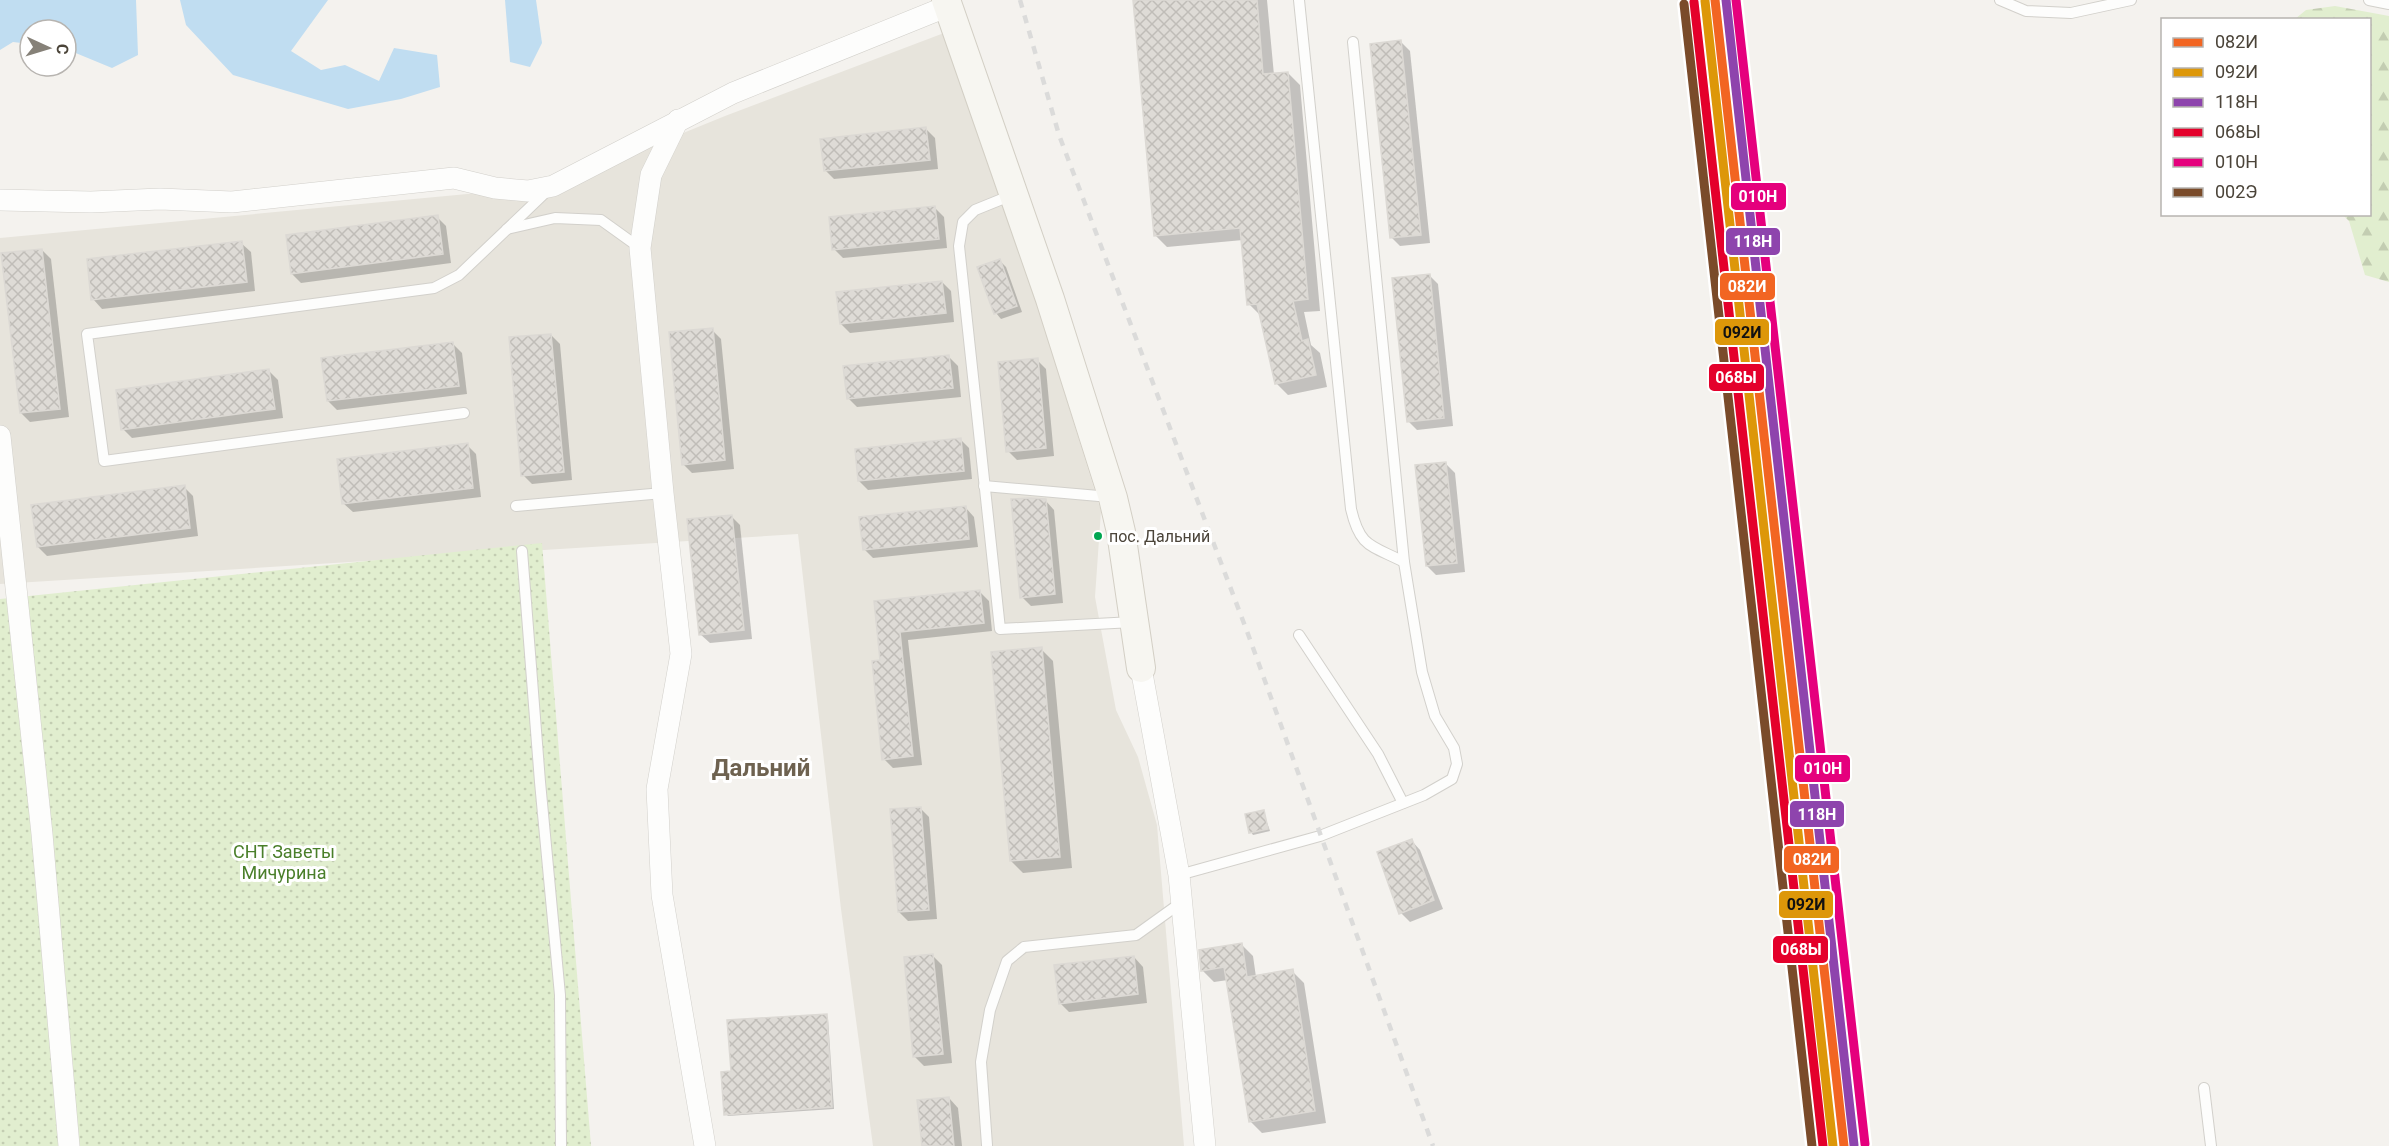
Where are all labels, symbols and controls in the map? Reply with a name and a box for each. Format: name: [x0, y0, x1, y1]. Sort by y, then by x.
north arrow: [18, 18, 78, 78]
legend: [2161, 18, 2371, 216]
text: 082И: [2215, 31, 2258, 52]
text: С: [53, 43, 72, 55]
text: 092И: [2215, 61, 2258, 82]
text: 118Н: [2215, 91, 2258, 112]
text: 068Ы: [2215, 121, 2261, 142]
text: 010Н: [2215, 151, 2258, 172]
text: 002Э: [2215, 181, 2258, 202]
line badge: 010Н: [1730, 182, 1787, 211]
text: 010Н: [1739, 187, 1777, 206]
line badge: 118Н: [1725, 227, 1781, 256]
text: 118Н: [1734, 232, 1772, 251]
line badge: 082И: [1719, 272, 1776, 301]
text: 082И: [1728, 277, 1766, 296]
line badge: 092И: [1714, 318, 1770, 346]
text: 092И: [1723, 323, 1761, 342]
line badge: 068Ы: [1708, 363, 1765, 392]
text: 068Ы: [1715, 368, 1757, 387]
place label: пос. Дальний: [1109, 527, 1210, 546]
marker: пос. Дальний: [1092, 530, 1104, 542]
district label: Дальний: [712, 754, 810, 782]
line badge: 010Н: [1794, 754, 1851, 783]
text: 010Н: [1804, 759, 1842, 778]
line badge: 118Н: [1789, 800, 1845, 828]
text: 118Н: [1798, 805, 1836, 824]
park label: СНТ Заветы Мичурина: [233, 841, 335, 883]
line badge: 082И: [1783, 845, 1840, 874]
text: 082И: [1793, 850, 1831, 869]
line badge: 092И: [1778, 890, 1834, 919]
text: 092И: [1787, 895, 1825, 914]
line badge: 068Ы: [1772, 935, 1829, 964]
text: 068Ы: [1780, 940, 1822, 959]

